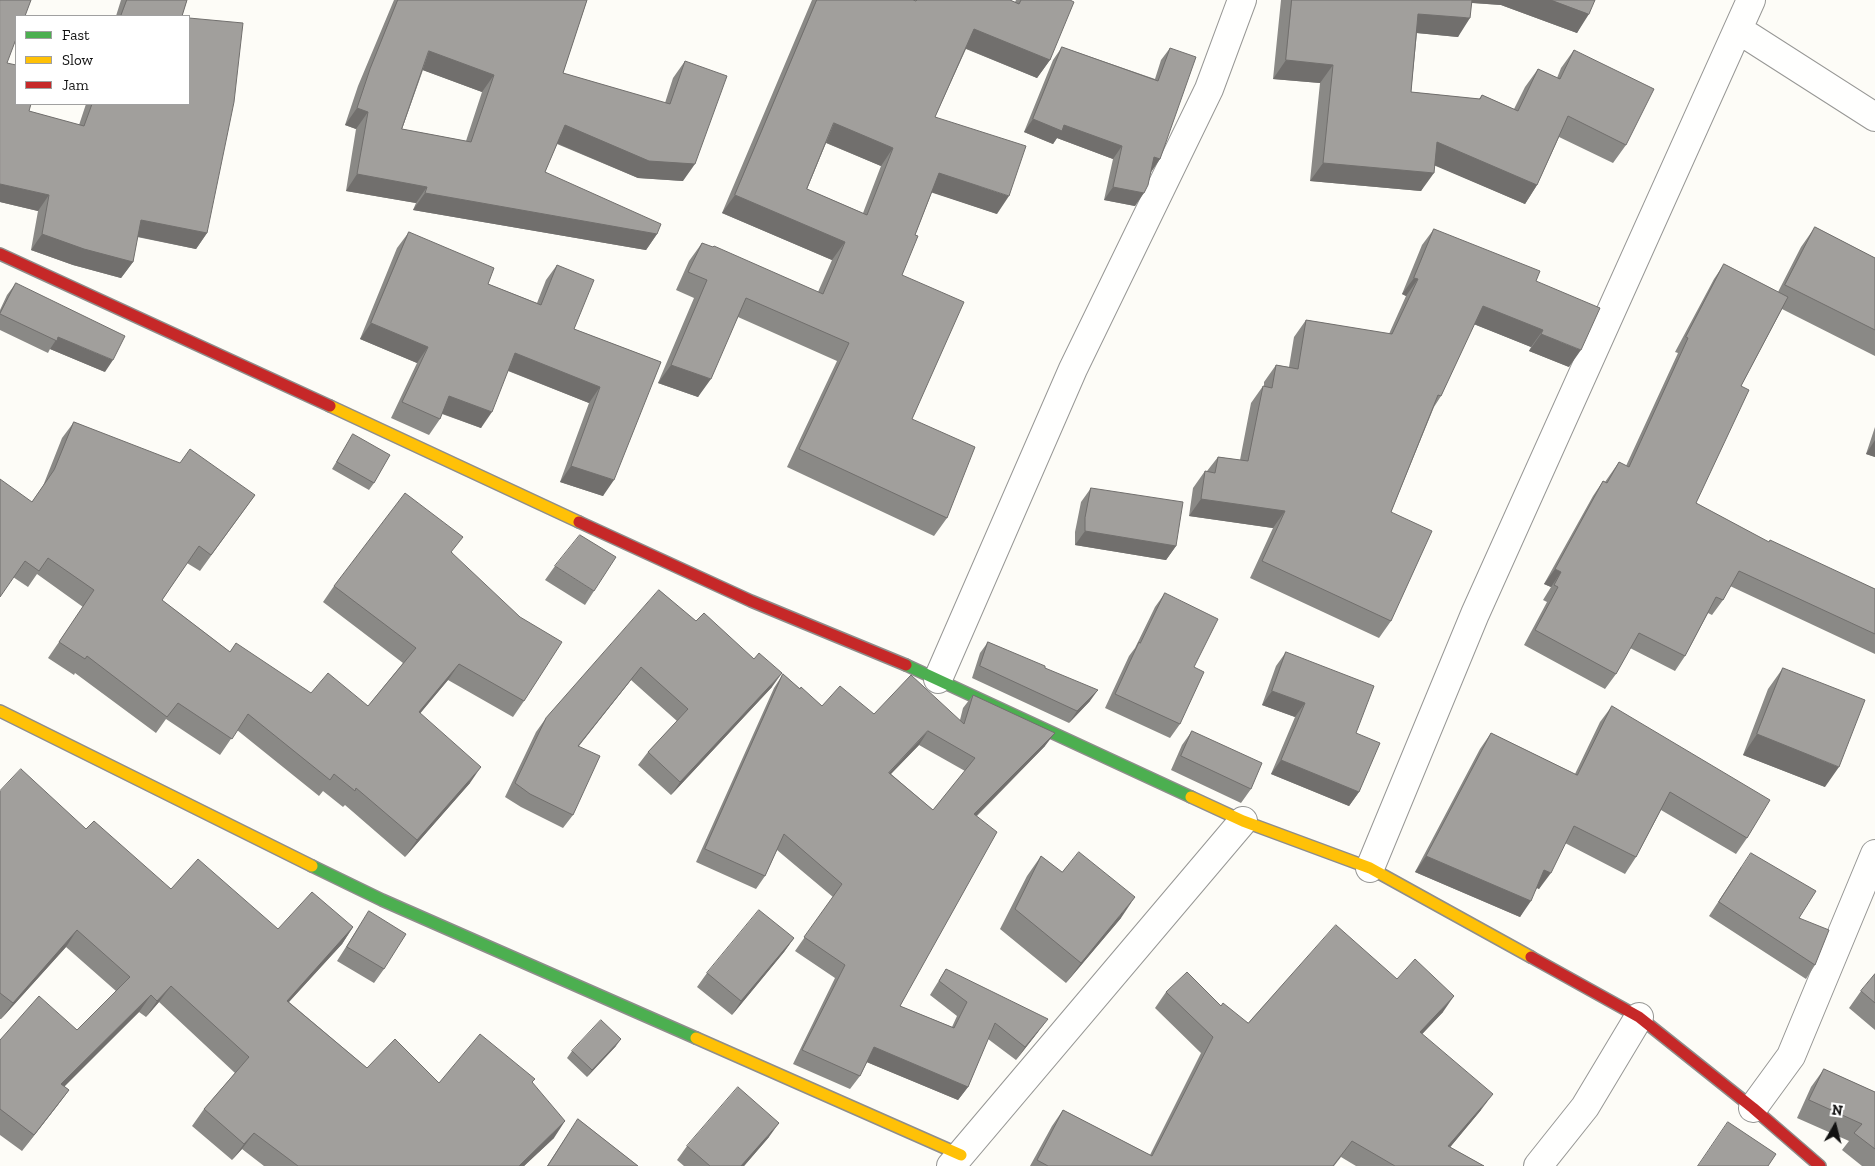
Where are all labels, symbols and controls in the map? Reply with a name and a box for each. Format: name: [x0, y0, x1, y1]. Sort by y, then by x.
legend: [15, 15, 190, 105]
text: Fast: [62, 26, 90, 44]
text: Slow: [62, 51, 93, 69]
text: Jam: [62, 76, 89, 94]
north arrow: [1810, 1101, 1860, 1151]
text: N: [1831, 1101, 1844, 1120]

